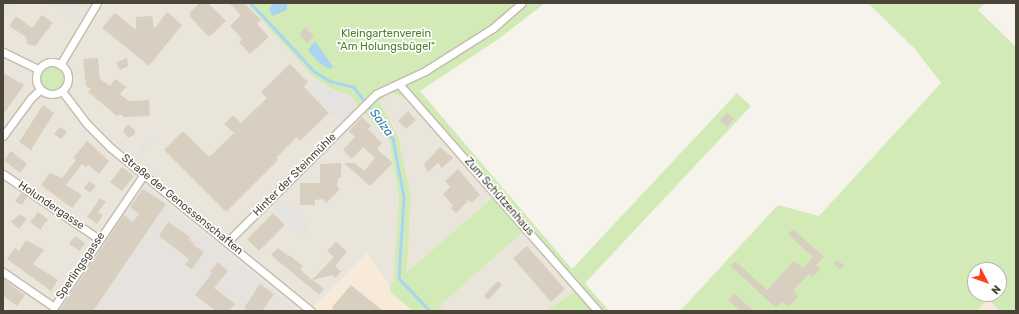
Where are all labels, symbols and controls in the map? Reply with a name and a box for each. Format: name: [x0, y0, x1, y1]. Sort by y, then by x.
park label: Kleingartenverein "Am Holungsbügel": [337, 28, 435, 54]
water label: Salza: [366, 106, 396, 140]
street label: Hinter der Steinmühle: [251, 131, 339, 219]
street label: Straße der Genossenschaften: [119, 152, 245, 258]
street label: Zum Schützenhaus: [461, 155, 537, 239]
street label: Holundergasse: [15, 179, 87, 233]
street label: Sperlingsgasse: [54, 230, 108, 302]
north arrow: [967, 262, 1007, 302]
text: N: [988, 282, 1003, 297]

